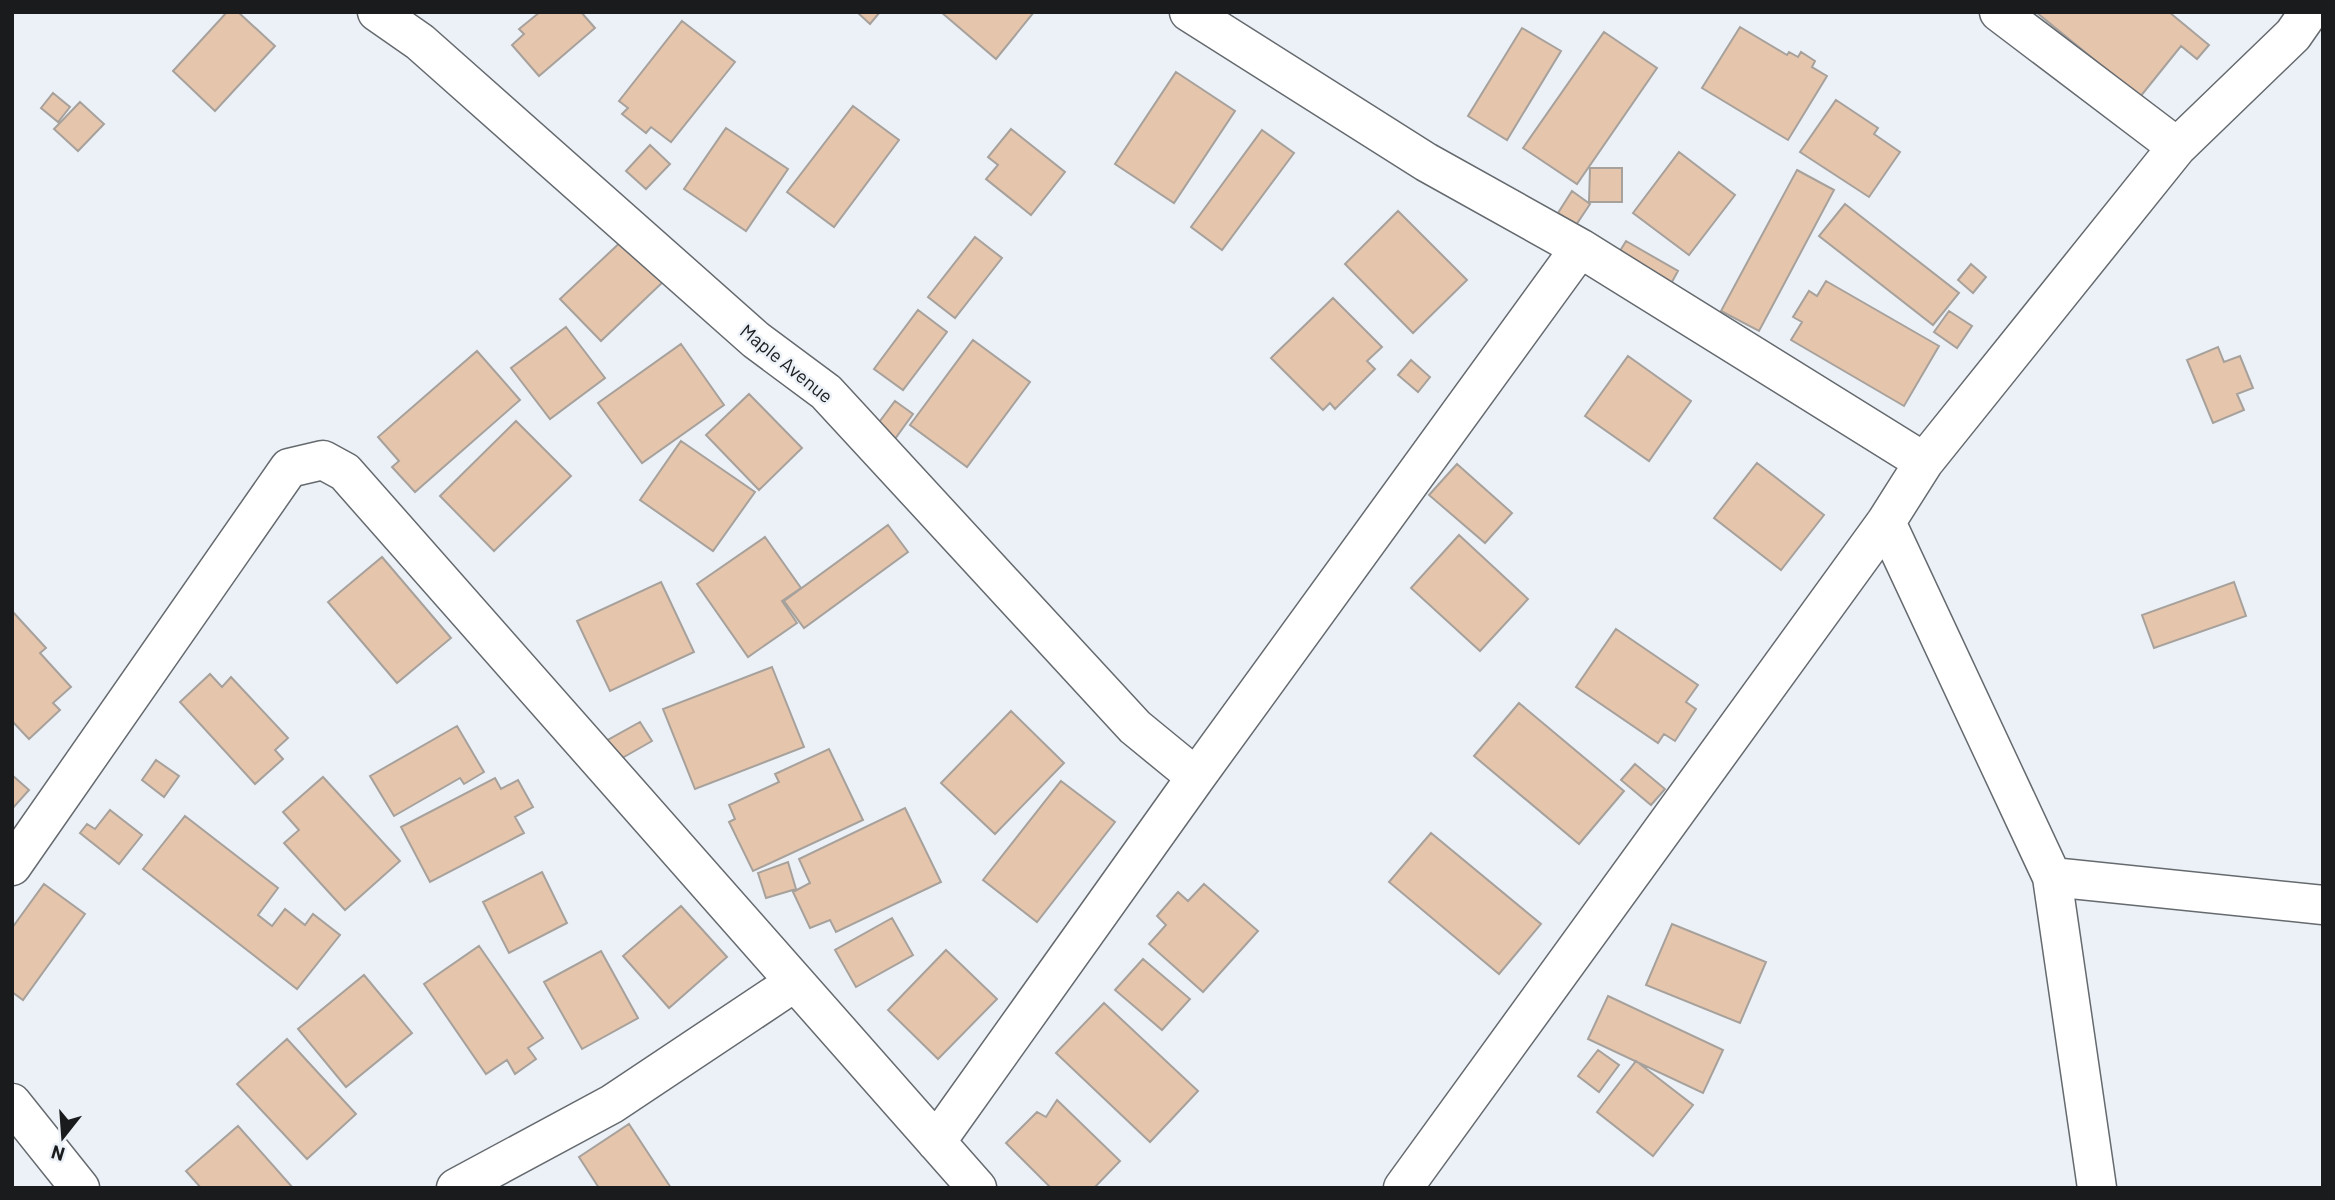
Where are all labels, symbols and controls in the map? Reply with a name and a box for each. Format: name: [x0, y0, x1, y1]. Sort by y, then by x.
street label: Maple Avenue: [736, 319, 838, 407]
north arrow: [28, 1102, 98, 1172]
text: N: [48, 1141, 67, 1167]

